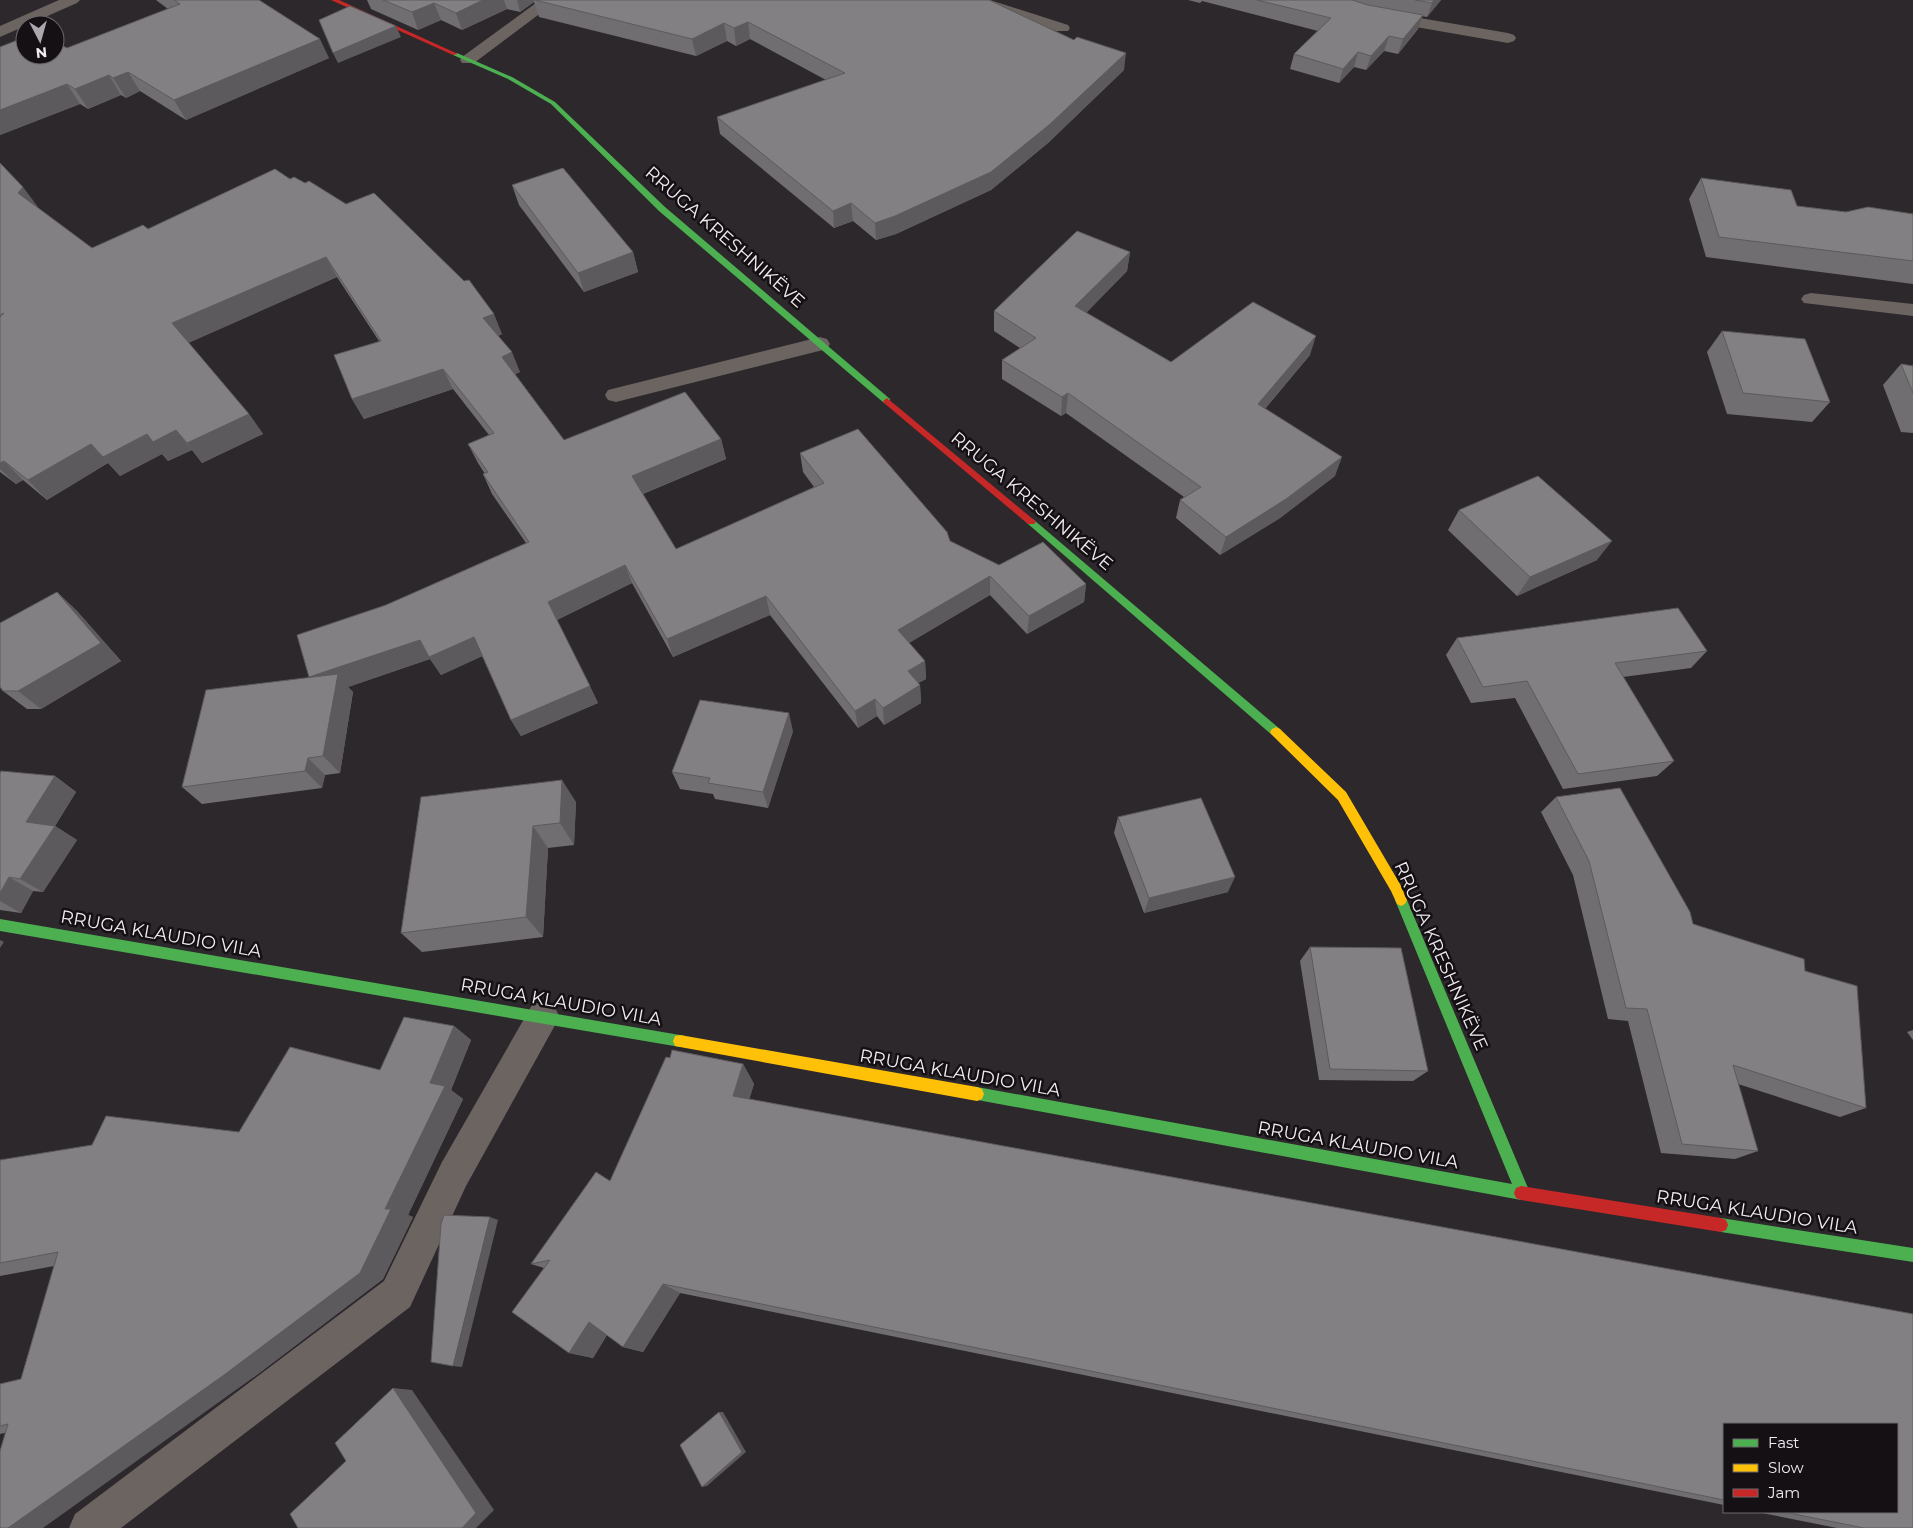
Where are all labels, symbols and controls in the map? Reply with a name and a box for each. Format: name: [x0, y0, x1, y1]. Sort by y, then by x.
north arrow: [15, 15, 65, 65]
text: N: [35, 43, 48, 62]
street label: RRUGA KRESHNIKËVE: [641, 162, 809, 312]
street label: RRUGA KRESHNIKËVE: [947, 427, 1117, 575]
street label: RRUGA KRESHNIKËVE: [1389, 858, 1493, 1054]
street label: RRUGA KLAUDIO VILA: [59, 905, 263, 963]
street label: RRUGA KLAUDIO VILA: [459, 973, 663, 1031]
street label: RRUGA KLAUDIO VILA: [858, 1044, 1062, 1102]
street label: RRUGA KLAUDIO VILA: [1256, 1116, 1460, 1174]
street label: RRUGA KLAUDIO VILA: [1655, 1185, 1859, 1239]
legend: [1723, 1423, 1898, 1513]
text: Fast: [1768, 1433, 1799, 1452]
text: Slow: [1768, 1458, 1804, 1477]
text: Jam: [1767, 1483, 1800, 1502]

